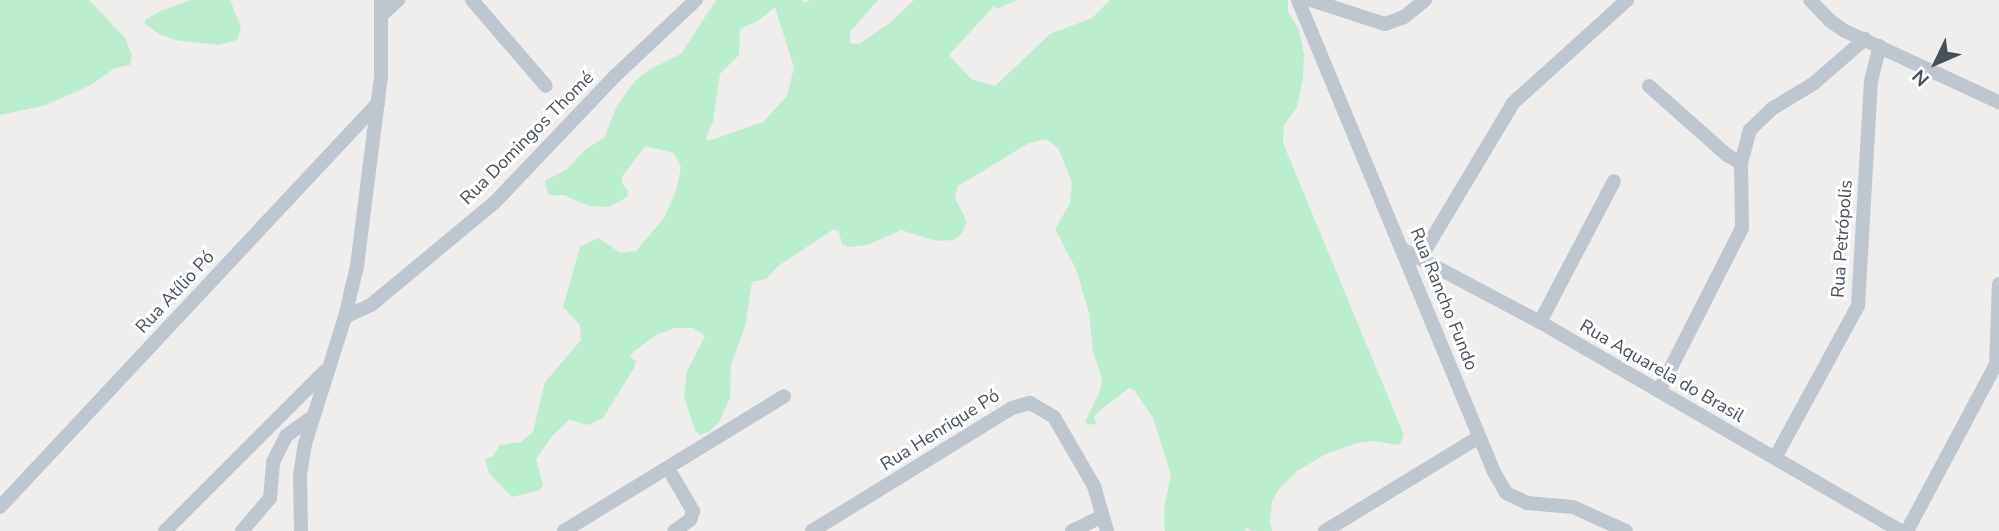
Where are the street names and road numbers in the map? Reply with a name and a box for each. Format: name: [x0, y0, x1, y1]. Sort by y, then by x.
street label: Rua Domingos Thomé: [456, 67, 598, 209]
street label: Rua Petrópolis: [1827, 179, 1857, 299]
street label: Rua Rancho Fundo: [1406, 225, 1482, 373]
street label: Rua Atílio Pó: [131, 246, 219, 338]
street label: Rua Aquarela do Brasil: [1576, 315, 1748, 427]
street label: Rua Henrique Pó: [877, 385, 1003, 475]

